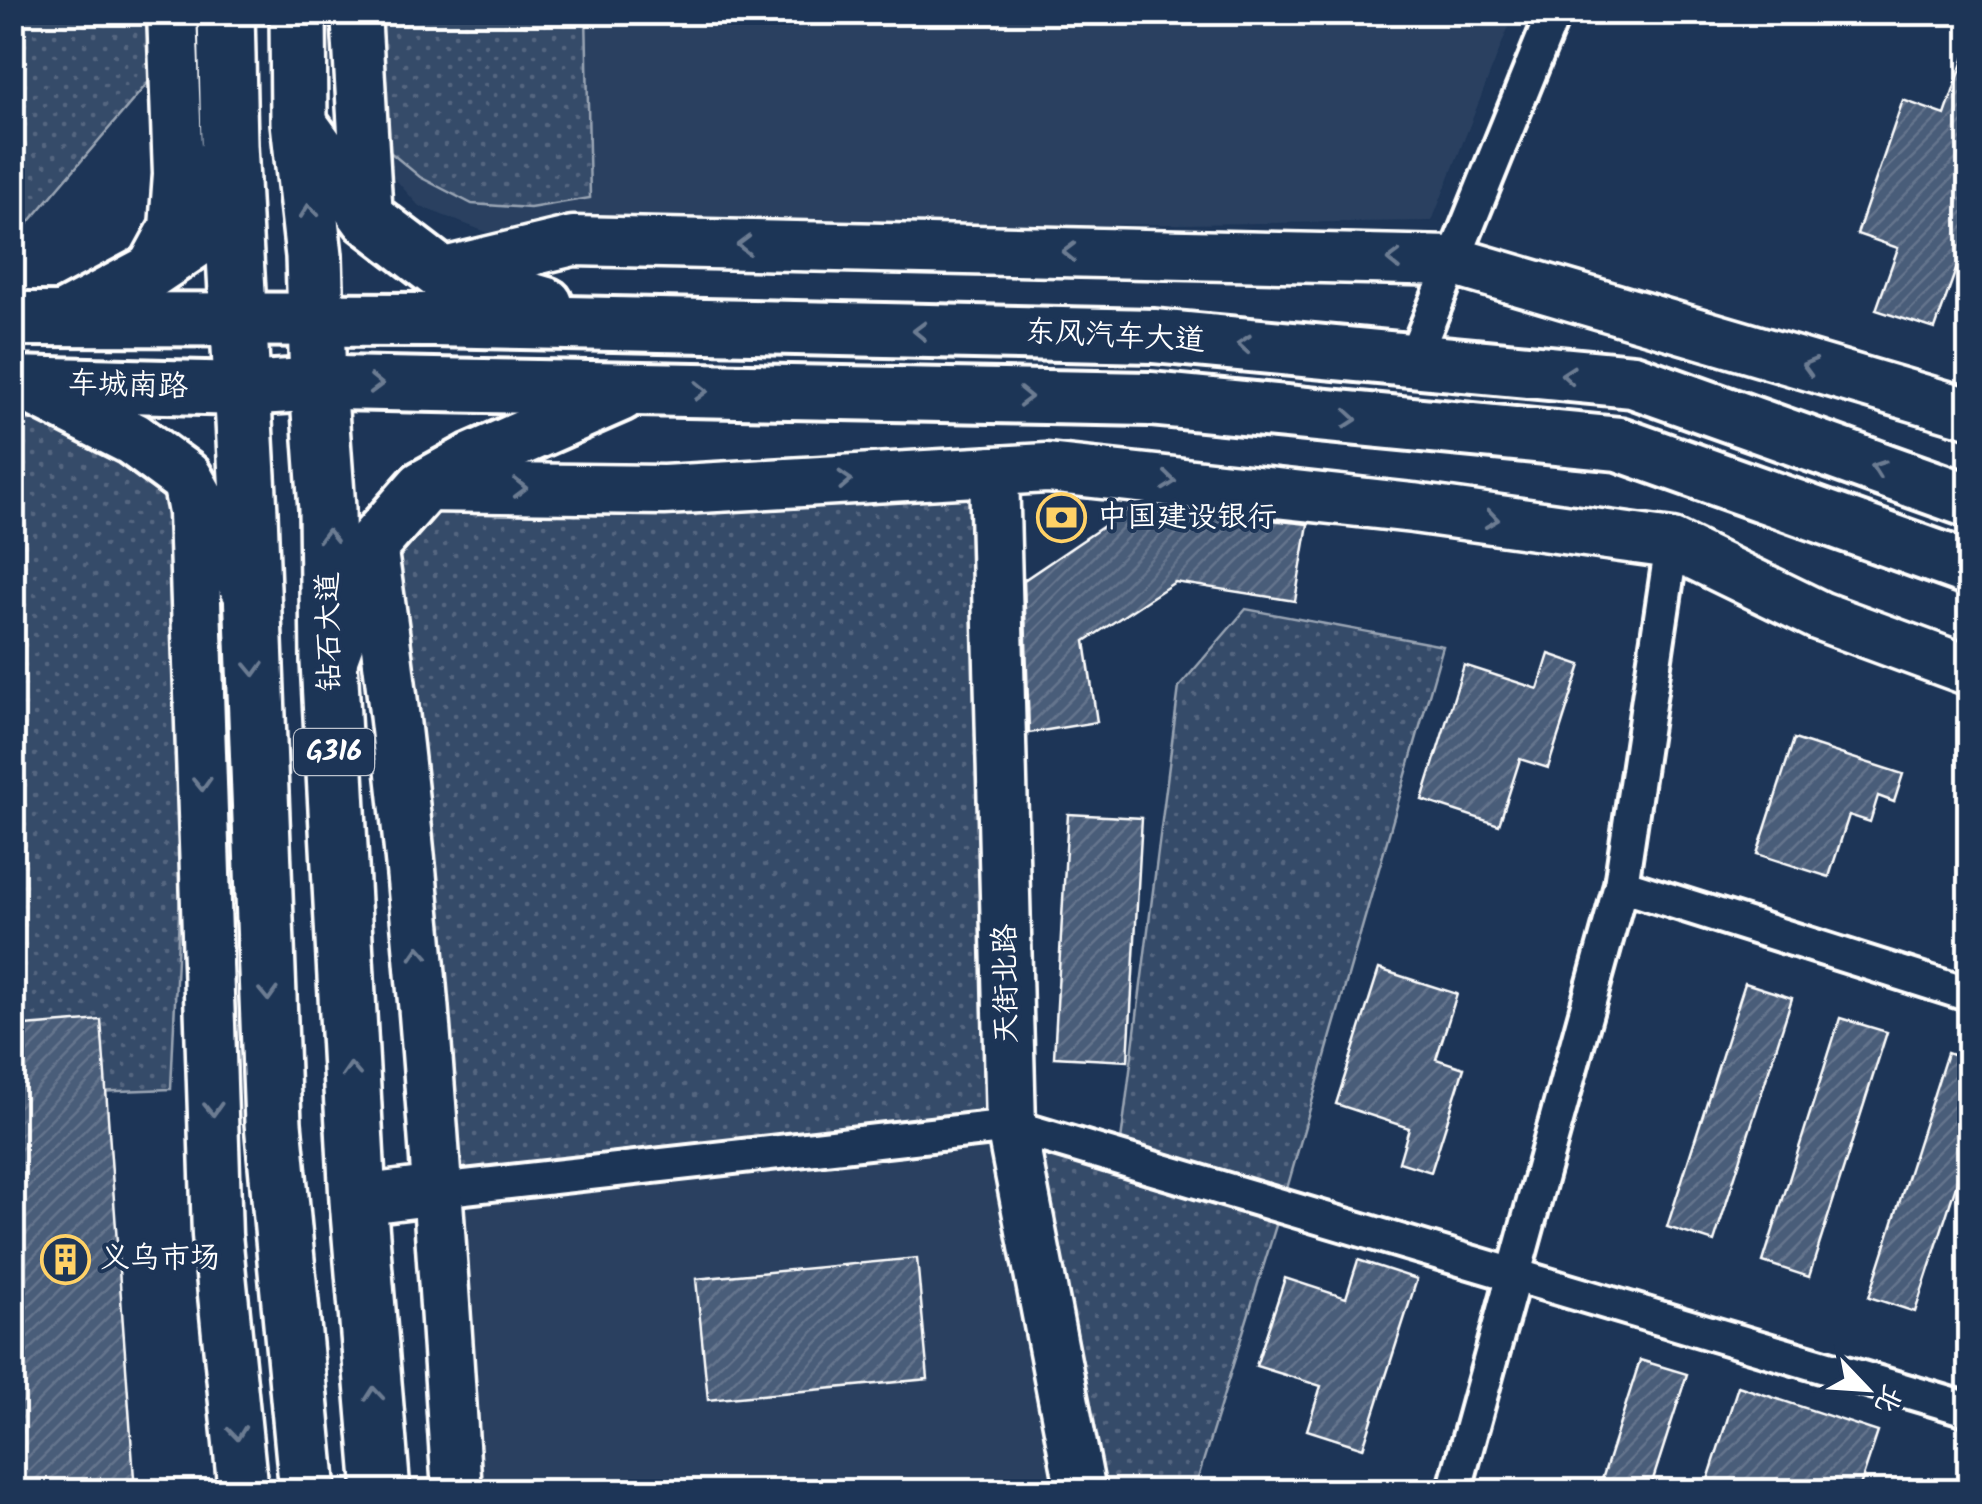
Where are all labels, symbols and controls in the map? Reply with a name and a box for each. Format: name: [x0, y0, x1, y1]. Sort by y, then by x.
one-way arrow: [299, 203, 320, 219]
one-way arrow: [735, 234, 751, 255]
one-way arrow: [1060, 242, 1076, 263]
one-way arrow: [1385, 250, 1401, 271]
street label: 东风汽车大道: [1024, 308, 1206, 366]
one-way arrow: [911, 320, 927, 341]
one-way arrow: [1236, 334, 1252, 356]
one-way arrow: [1801, 357, 1818, 378]
street label: 车城南路: [67, 360, 189, 412]
one-way arrow: [1560, 365, 1576, 386]
one-way arrow: [368, 373, 384, 395]
one-way arrow: [694, 380, 709, 402]
one-way arrow: [1018, 386, 1034, 408]
one-way arrow: [1342, 407, 1358, 429]
one-way arrow: [1870, 459, 1887, 480]
one-way arrow: [837, 470, 853, 491]
one-way arrow: [1161, 470, 1177, 491]
one-way arrow: [513, 478, 529, 499]
bank icon: 中国建设银行: [1036, 492, 1088, 544]
place label: 中国建设银行: [1097, 494, 1277, 542]
one-way arrow: [1483, 507, 1500, 528]
one-way arrow: [317, 527, 338, 543]
street label: 钻石大道: [305, 572, 355, 692]
one-way arrow: [243, 662, 264, 678]
road number: G316: [294, 729, 374, 775]
one-way arrow: [191, 777, 212, 793]
street label: 天街北路: [982, 924, 1032, 1044]
one-way arrow: [409, 944, 431, 960]
one-way arrow: [257, 987, 278, 1003]
one-way arrow: [341, 1062, 362, 1078]
one-way arrow: [202, 1102, 223, 1118]
building icon: 义乌市场: [39, 1233, 91, 1285]
place label: 义乌市场: [100, 1235, 220, 1283]
north arrow: [1817, 1339, 1917, 1439]
text: 北: [1861, 1376, 1914, 1421]
one-way arrow: [363, 1386, 385, 1402]
one-way arrow: [226, 1426, 247, 1442]

